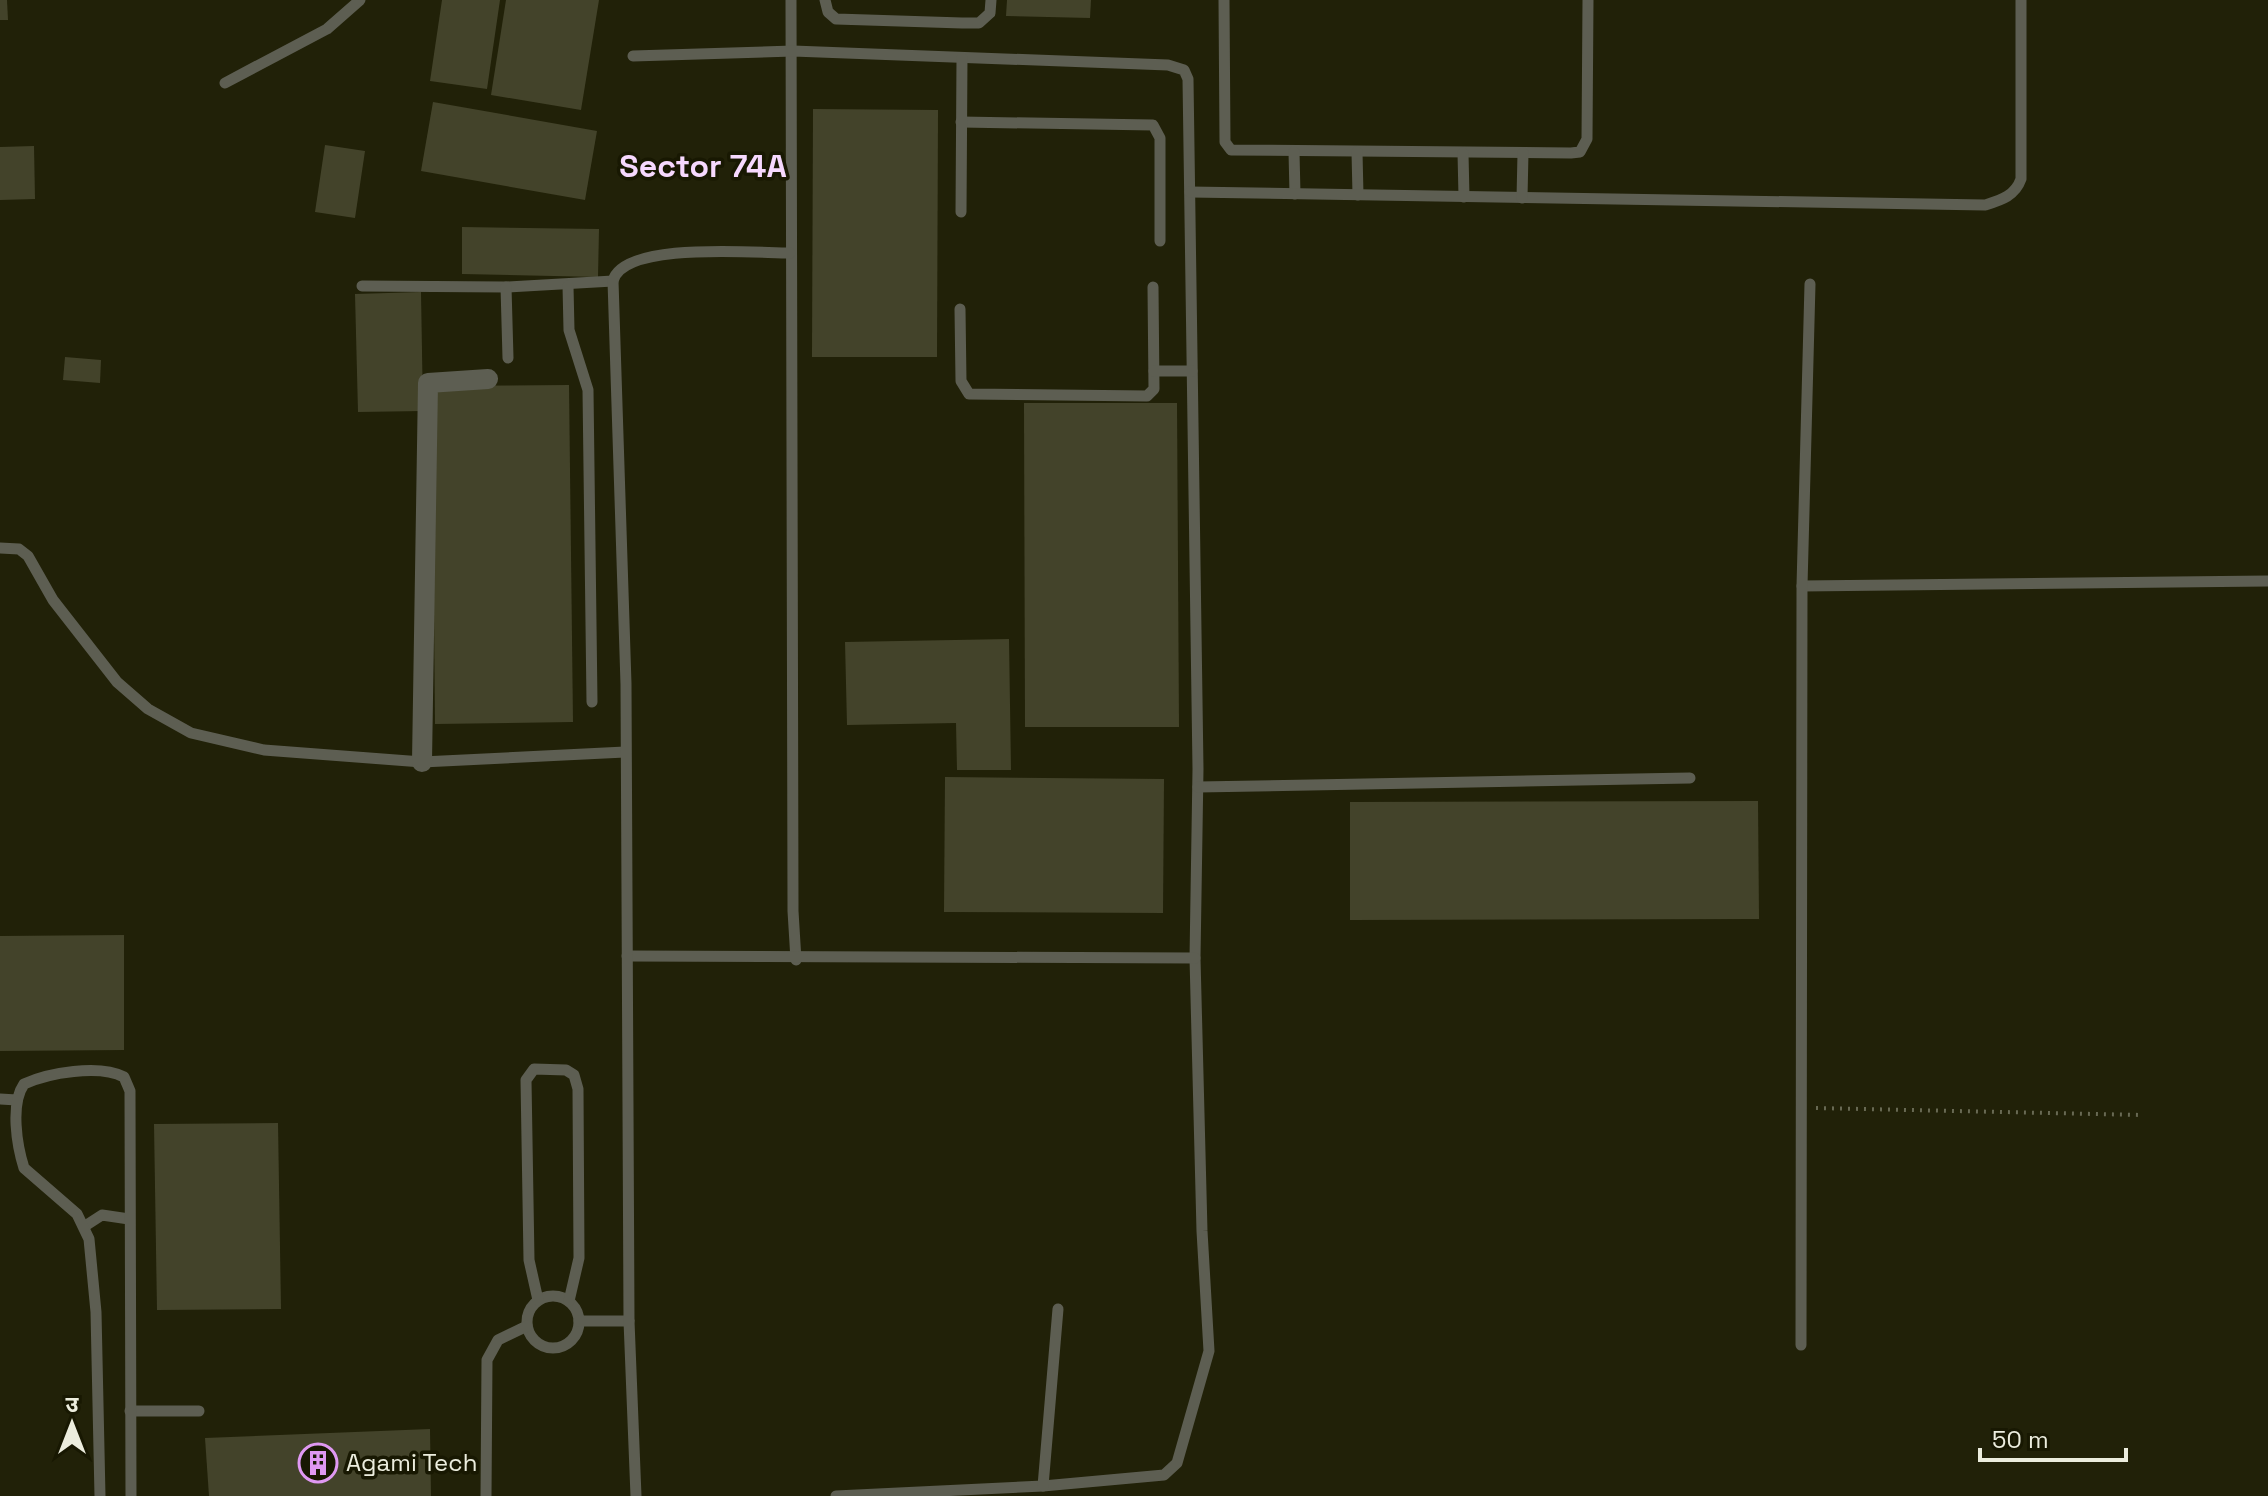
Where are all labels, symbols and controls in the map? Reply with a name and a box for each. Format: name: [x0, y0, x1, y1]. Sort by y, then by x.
district label: Sector 74A: [619, 146, 787, 186]
north arrow: [32, 1384, 112, 1464]
text: उ: [66, 1390, 80, 1418]
scale bar: [1980, 1412, 2126, 1462]
text: 50 m: [1992, 1424, 2049, 1455]
building icon: Agami Tech: [297, 1442, 339, 1484]
place label: Agami Tech: [346, 1447, 477, 1478]

